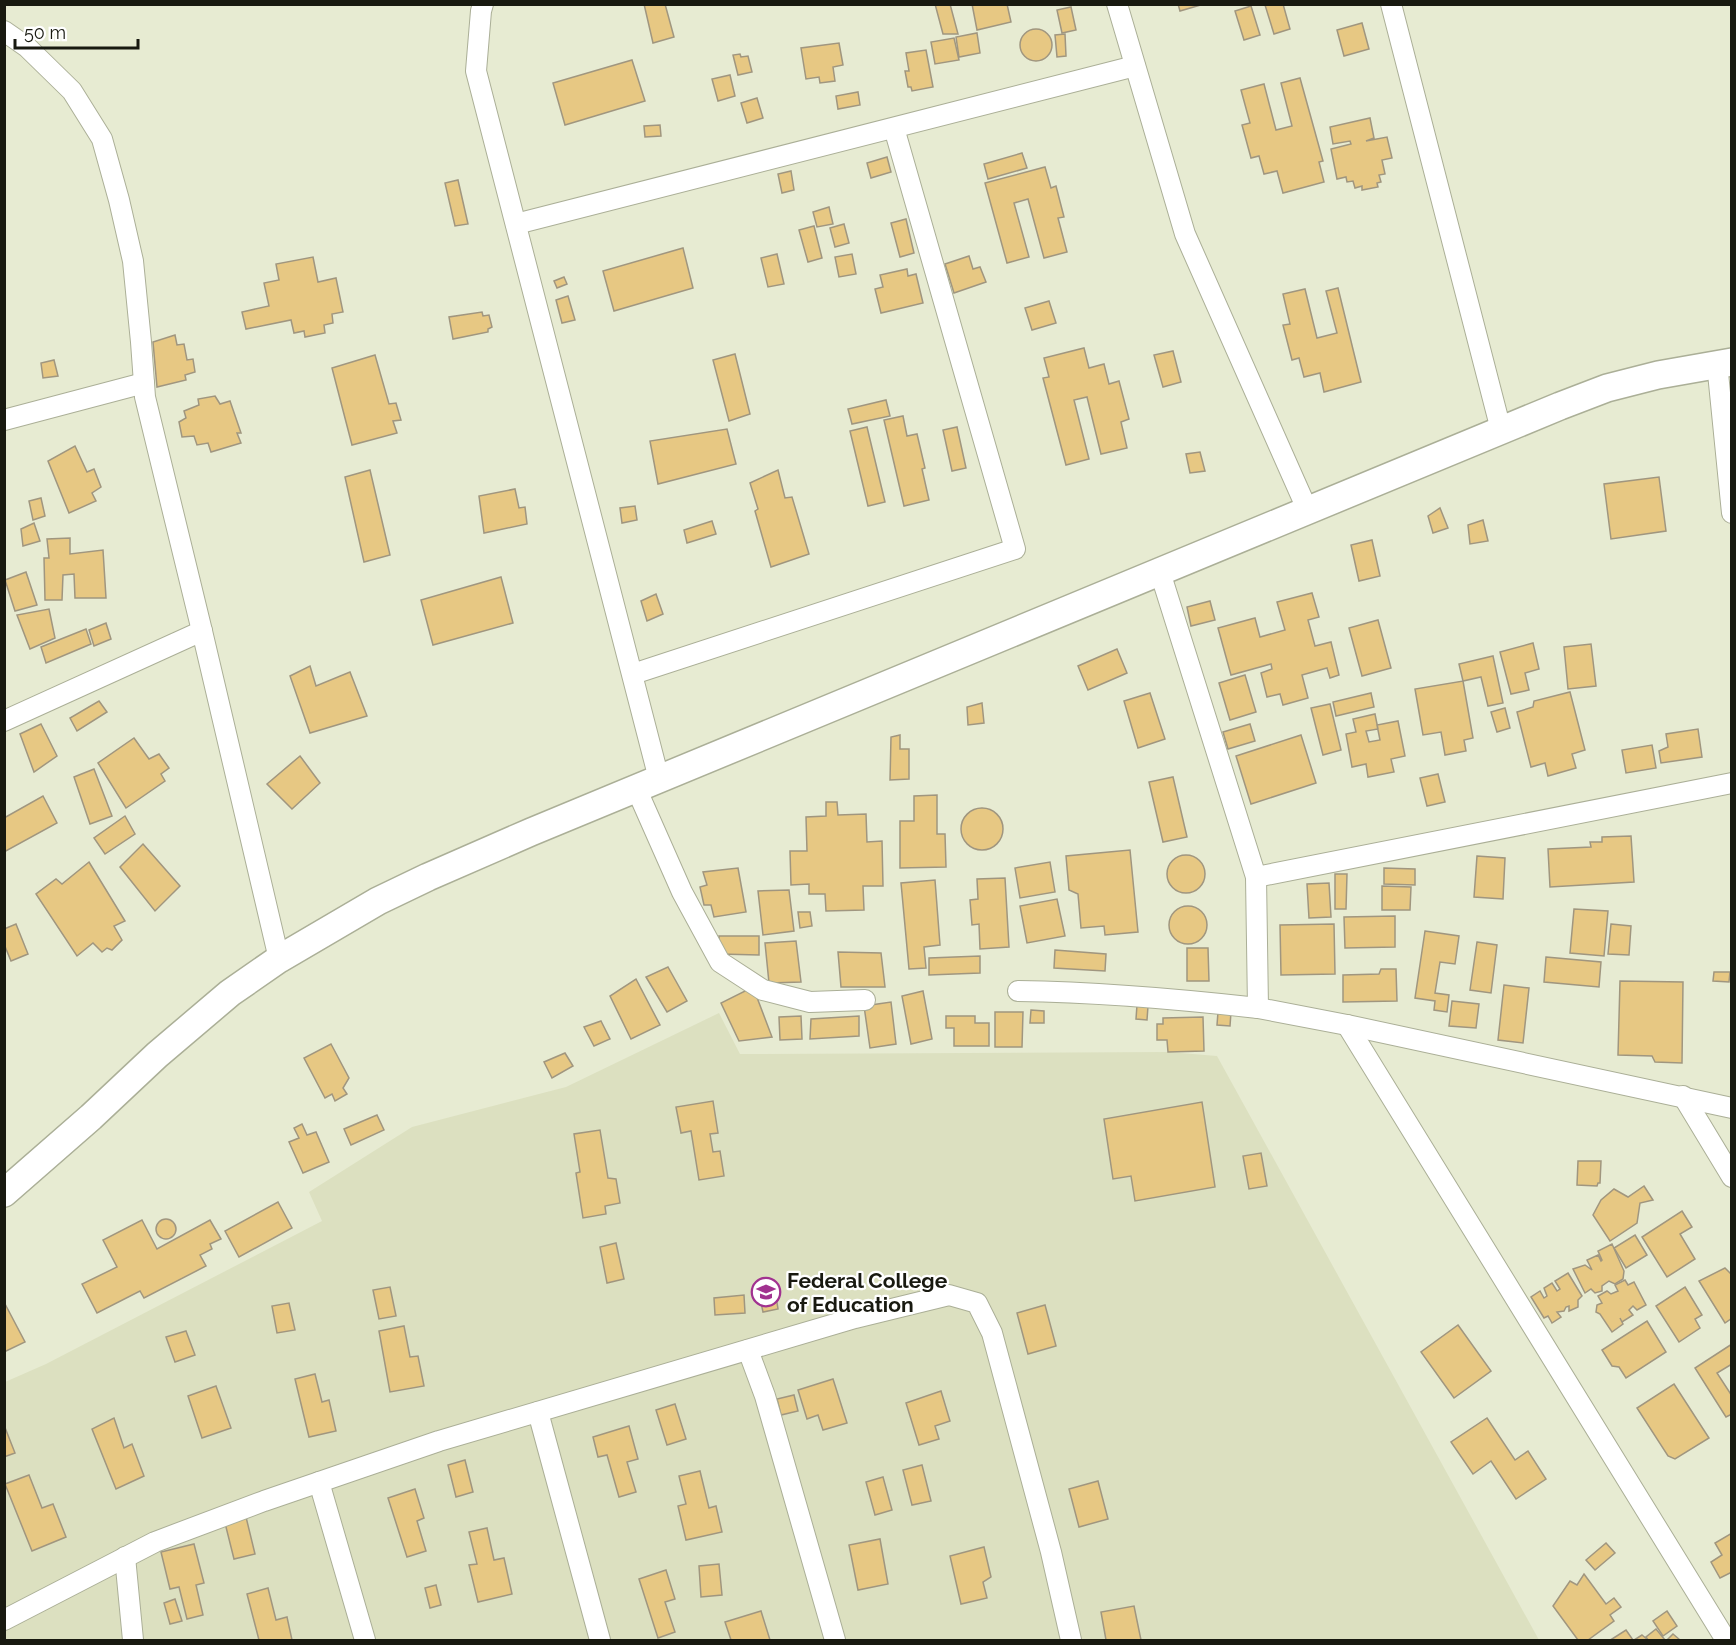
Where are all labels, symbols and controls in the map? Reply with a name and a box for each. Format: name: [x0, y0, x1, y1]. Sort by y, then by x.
scale bar: [15, 12, 138, 50]
text: 50 m: [24, 22, 66, 43]
place label: Federal College of Education: [787, 1268, 948, 1317]
school or university icon: Federal College of Education: [750, 1276, 782, 1308]

